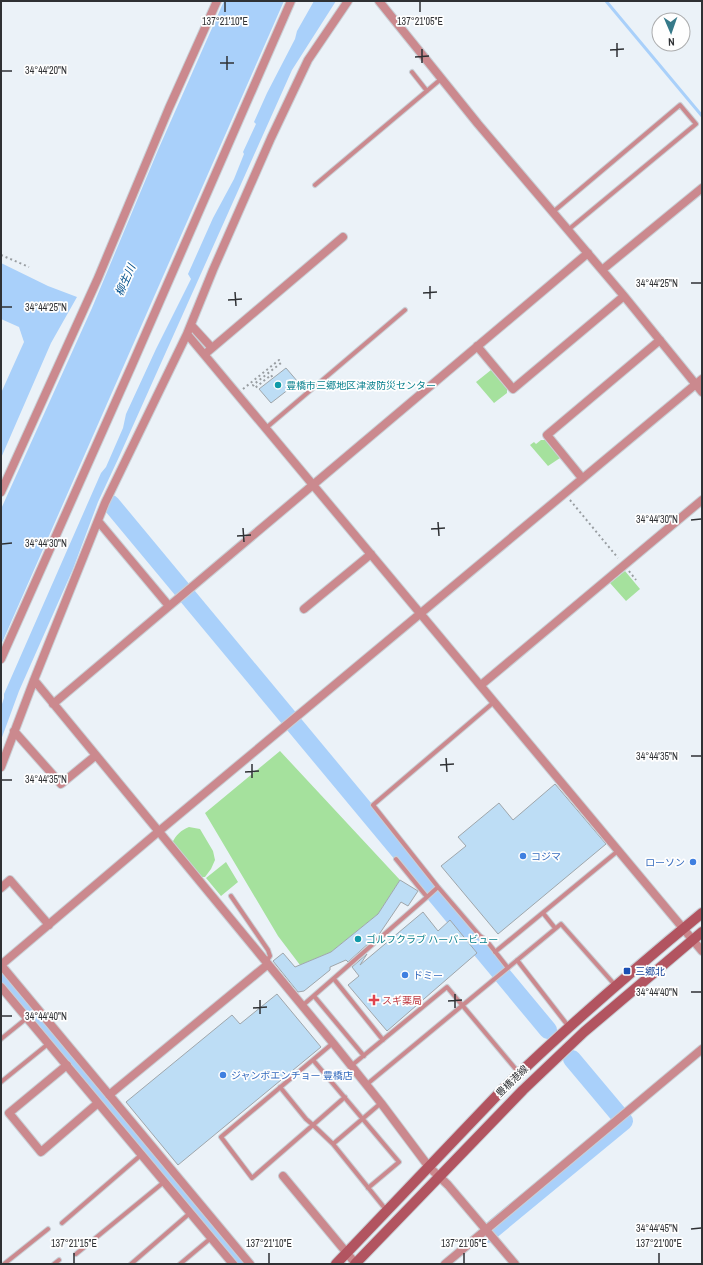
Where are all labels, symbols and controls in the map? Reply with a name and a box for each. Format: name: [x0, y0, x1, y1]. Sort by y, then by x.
north arrow: [651, 12, 691, 52]
text: 137°21'10"E: [202, 15, 248, 28]
text: 137°21'05"E: [397, 15, 443, 28]
text: N: [668, 35, 675, 49]
text: 34°44'20"N: [25, 64, 67, 77]
water label: 柳生川: [112, 261, 139, 298]
text: 34°44'25"N: [636, 277, 678, 290]
text: 34°44'25"N: [25, 301, 67, 314]
place label: 豊橋市三郷地区津波防災センター: [286, 379, 436, 392]
marker: 豊橋市三郷地区津波防災センター: [273, 380, 283, 390]
text: 34°44'30"N: [636, 513, 678, 526]
text: 34°44'30"N: [25, 537, 67, 550]
text: 34°44'35"N: [636, 750, 678, 763]
text: 34°44'35"N: [25, 773, 67, 786]
place label: コジマ: [531, 850, 561, 863]
marker: コジマ: [518, 851, 528, 861]
place label: ローソン: [645, 856, 685, 869]
marker: ローソン: [688, 857, 698, 867]
place label: ゴルフクラブ ハーバービュー: [366, 933, 498, 946]
marker: ゴルフクラブ ハーバービュー: [353, 934, 363, 944]
place label: 三郷北: [635, 965, 665, 978]
marker: 三郷北: [622, 966, 632, 976]
place label: ドミー: [413, 969, 443, 982]
marker: ドミー: [400, 970, 410, 980]
text: 34°44'40"N: [636, 986, 678, 999]
place label: スギ薬局: [382, 994, 422, 1007]
marker: スギ薬局: [369, 995, 379, 1005]
text: 34°44'40"N: [25, 1010, 67, 1023]
street label: 豊橋港線: [493, 1062, 531, 1100]
place label: ジャンボエンチョー 豊橋店: [231, 1069, 353, 1082]
marker: ジャンボエンチョー 豊橋店: [218, 1070, 228, 1080]
text: 34°44'45"N: [636, 1222, 678, 1235]
text: 137°21'15"E: [51, 1237, 97, 1250]
text: 137°21'10"E: [246, 1237, 292, 1250]
text: 137°21'05"E: [441, 1237, 487, 1250]
text: 137°21'00"E: [636, 1237, 682, 1250]

